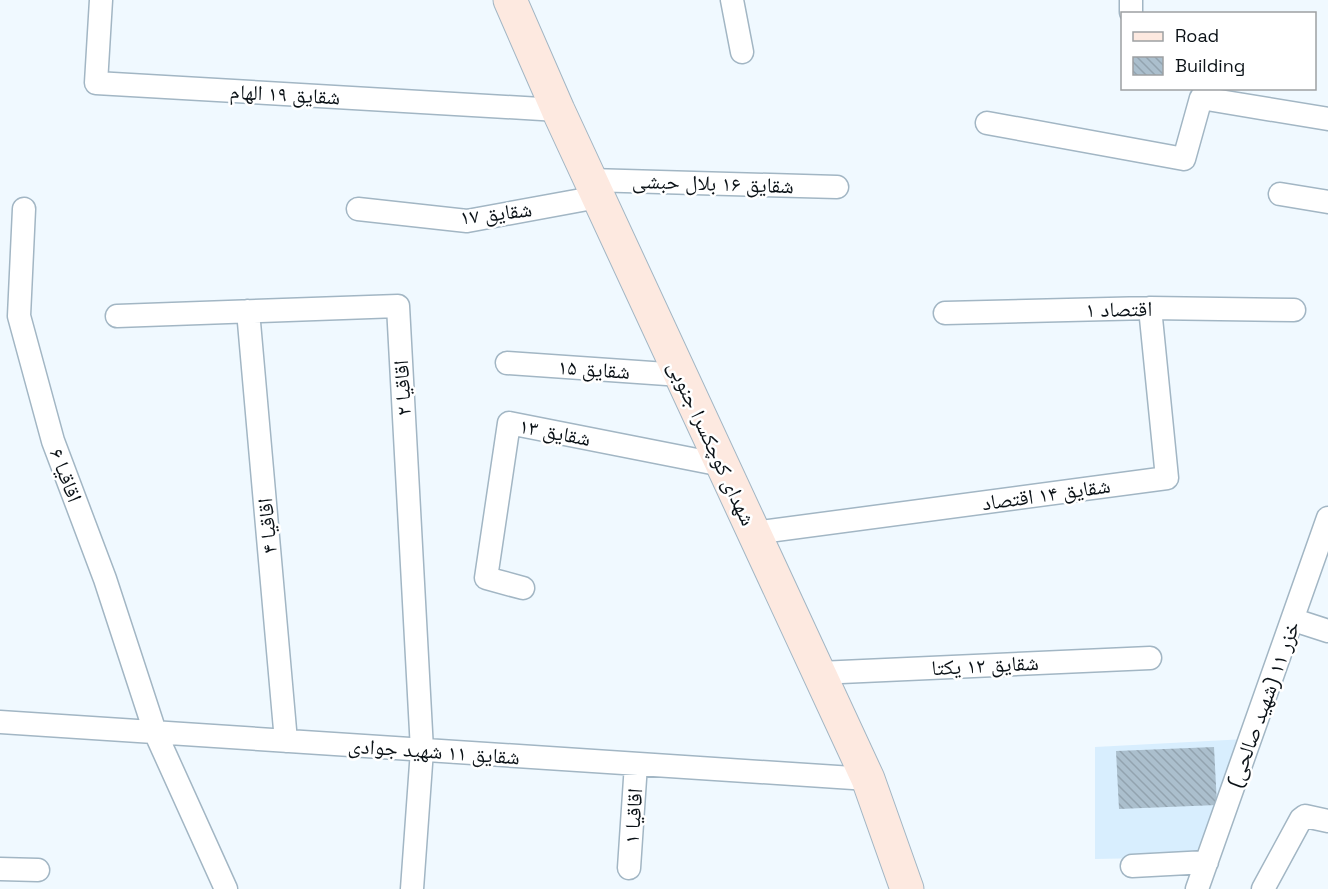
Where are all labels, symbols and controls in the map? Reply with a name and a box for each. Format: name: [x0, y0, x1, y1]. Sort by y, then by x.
legend: [1121, 12, 1316, 90]
text: Road: [1175, 24, 1219, 47]
text: Building: [1175, 54, 1245, 77]
street label: شقایق ۱۹ الهام: [229, 78, 341, 111]
street label: شقایق ۱۶ بلال حبشی: [632, 167, 794, 199]
street label: شقایق ۱۷: [459, 195, 533, 231]
street label: اقتصاد ۱: [1085, 295, 1153, 323]
street label: شقایق ۱۵: [557, 353, 631, 385]
street label: شهدای کوچکسرا جنوبی: [662, 356, 762, 530]
street label: اقاقیا ۲: [387, 359, 417, 417]
street label: شقایق ۱۳: [517, 412, 593, 452]
street label: اقاقیا ۶: [43, 444, 89, 506]
street label: شقایق ۱۴ اقتصاد: [980, 472, 1112, 516]
street label: اقاقیا ۴: [251, 497, 283, 555]
street label: خزر ۱۱ (شهید صالحی): [1220, 617, 1306, 791]
street label: شقایق ۱۲ یکتا: [931, 649, 1039, 681]
street label: شقایق ۱۱ شهید جوادی: [347, 732, 521, 770]
street label: اقاقیا ۱: [618, 787, 648, 845]

